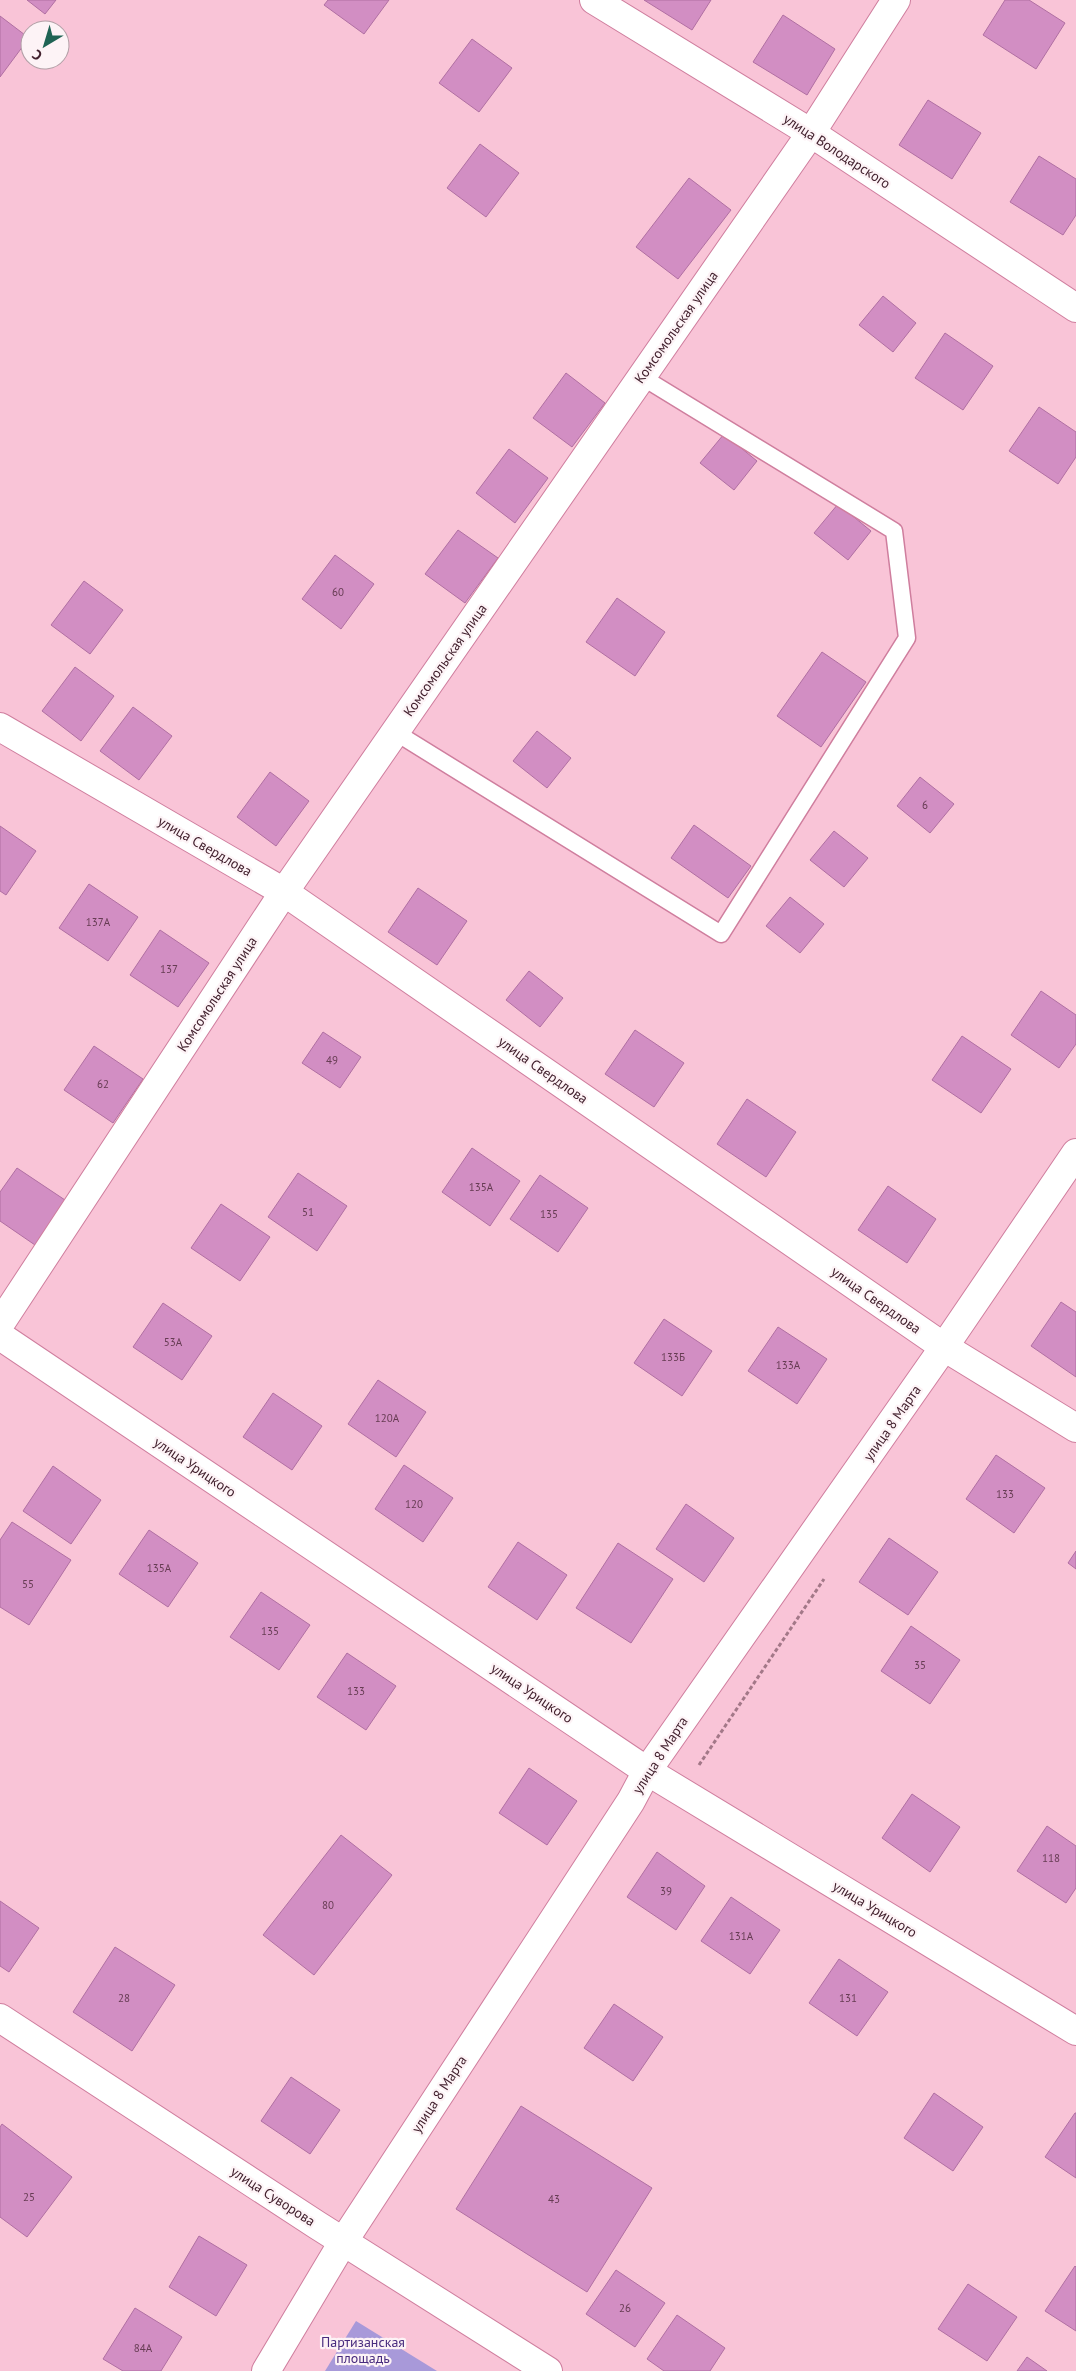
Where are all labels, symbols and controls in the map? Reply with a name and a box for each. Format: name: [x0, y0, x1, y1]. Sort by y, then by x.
north arrow: [20, 20, 70, 70]
text: С: [28, 46, 46, 65]
street label: улица Володарского: [780, 110, 894, 192]
street label: Комсомольская улица: [630, 267, 722, 387]
house number: 60: [332, 585, 344, 599]
street label: Комсомольская улица: [399, 600, 491, 720]
house number: 6: [922, 798, 928, 812]
street label: улица Свердлова: [155, 812, 255, 880]
house number: 137А: [86, 915, 111, 929]
street label: Комсомольская улица: [173, 933, 261, 1055]
house number: 137: [160, 962, 178, 976]
street label: улица Свердлова: [495, 1032, 591, 1108]
house number: 49: [326, 1053, 338, 1067]
house number: 62: [97, 1077, 109, 1091]
house number: 135А: [469, 1180, 494, 1194]
house number: 51: [302, 1205, 314, 1219]
house number: 135: [540, 1207, 558, 1221]
street label: улица Свердлова: [828, 1262, 924, 1338]
house number: 53А: [164, 1335, 183, 1349]
house number: 133Б: [661, 1350, 685, 1364]
house number: 133А: [776, 1358, 801, 1372]
street label: улица 8 Марта: [859, 1381, 925, 1464]
house number: 120А: [375, 1411, 400, 1425]
street label: улица Урицкого: [150, 1433, 240, 1501]
house number: 133: [996, 1487, 1014, 1501]
house number: 120: [405, 1497, 423, 1511]
house number: 135А: [147, 1561, 172, 1575]
house number: 55: [22, 1577, 34, 1591]
house number: 135: [261, 1624, 279, 1638]
house number: 35: [914, 1658, 926, 1672]
street label: улица Урицкого: [487, 1659, 577, 1727]
house number: 133: [347, 1684, 365, 1698]
street label: улица 8 Марта: [628, 1713, 692, 1797]
house number: 118: [1042, 1851, 1060, 1865]
street label: улица Урицкого: [829, 1877, 921, 1941]
house number: 39: [660, 1884, 672, 1898]
house number: 80: [322, 1898, 334, 1912]
house number: 131А: [729, 1929, 754, 1943]
house number: 28: [118, 1991, 130, 2005]
house number: 131: [839, 1991, 857, 2005]
street label: улица 8 Марта: [407, 2052, 471, 2136]
street label: улица Суворова: [227, 2162, 319, 2230]
house number: 25: [23, 2190, 35, 2204]
house number: 43: [548, 2192, 560, 2206]
house number: 26: [619, 2301, 631, 2315]
park label: Партизанская площадь: [321, 2333, 405, 2367]
house number: 84А: [134, 2341, 153, 2355]

